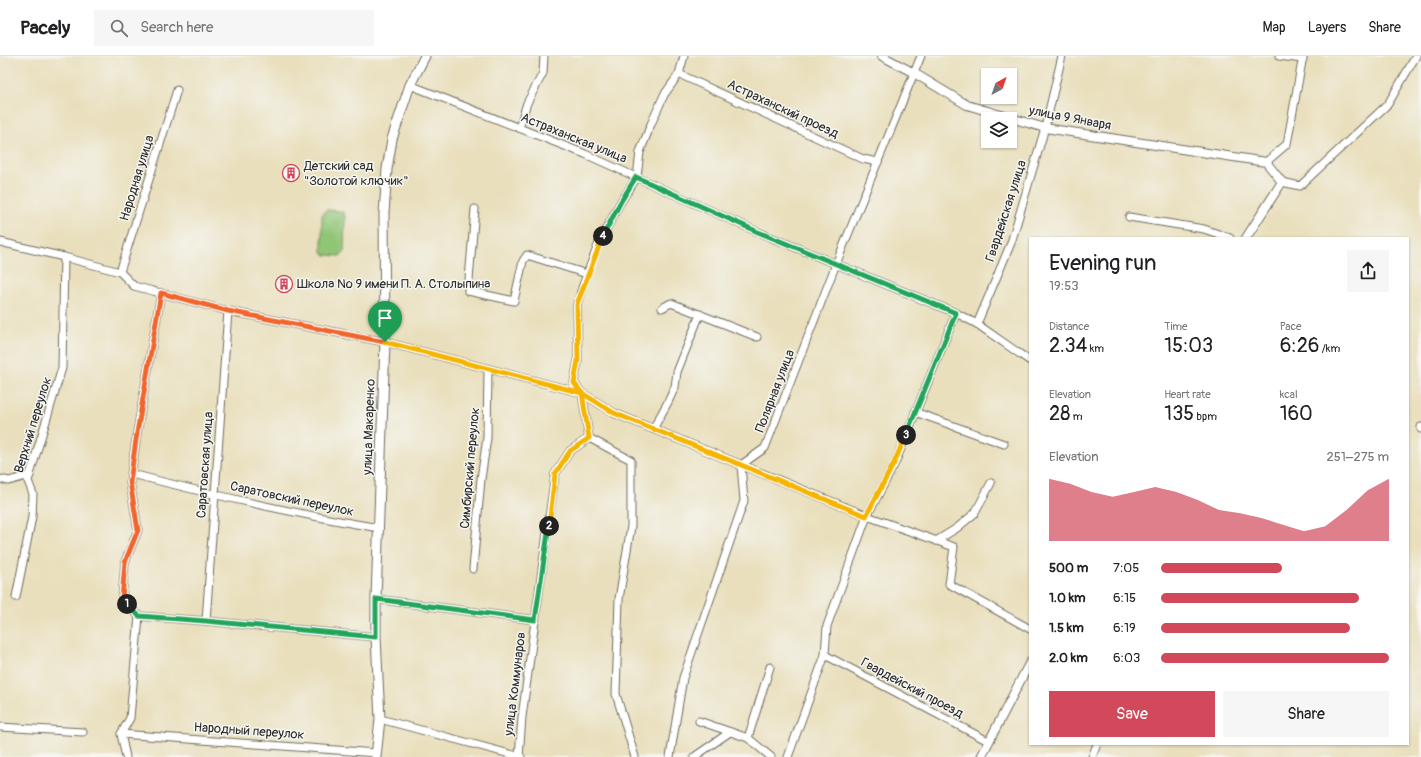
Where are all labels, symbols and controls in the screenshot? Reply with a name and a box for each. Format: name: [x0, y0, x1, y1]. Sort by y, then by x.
search box: [94, 10, 374, 46]
text: Pacely: [20, 16, 70, 40]
icon: search: [108, 17, 130, 39]
text: Search here: [140, 18, 213, 37]
text: Map: [1263, 19, 1286, 36]
text: Layers: [1308, 19, 1346, 36]
text: Share: [1368, 19, 1401, 36]
north arrow: [981, 68, 1017, 104]
map controls: [981, 68, 1017, 148]
street label: Астраханский проезд: [725, 76, 841, 142]
street label: улица 9 Января: [1027, 102, 1112, 134]
street label: Астраханская улица: [519, 109, 629, 167]
button: layers: [981, 112, 1017, 148]
street label: Народная улица: [116, 133, 158, 223]
place label: Детский сад "Золотой ключик": [303, 158, 408, 189]
street label: Гвардейская улица: [982, 158, 1030, 264]
building icon: Детский сад "Золотой ключик": [281, 163, 301, 183]
pin: 4: [593, 226, 613, 246]
text: 4: [600, 229, 606, 242]
text: Evening run: [1049, 249, 1157, 277]
button: share: [1347, 250, 1389, 292]
building icon: Школа № 9 имени П. А. Столыпина: [274, 274, 294, 294]
place label: Школа № 9 имени П. А. Столыпина: [297, 276, 490, 292]
text: 19:53: [1049, 278, 1079, 294]
pin: [368, 301, 402, 342]
icon: arrive: [374, 307, 396, 329]
text: Distance: [1049, 320, 1089, 333]
text: Time: [1164, 320, 1187, 333]
text: Pace: [1280, 320, 1301, 333]
text: 2.34: [1049, 333, 1087, 358]
text: 15:03: [1164, 333, 1213, 358]
text: 6:26: [1280, 333, 1319, 358]
text: km: [1087, 342, 1104, 355]
text: /km: [1319, 342, 1340, 355]
street label: Полярная улица: [752, 347, 798, 435]
street label: Верхний переулок: [11, 375, 55, 475]
street label: улица Макаренко: [359, 379, 379, 476]
text: Elevation: [1049, 388, 1091, 401]
text: Heart rate: [1164, 388, 1211, 401]
text: kcal: [1280, 388, 1298, 401]
text: 28: [1049, 401, 1070, 426]
text: 135: [1164, 401, 1194, 426]
text: 160: [1280, 401, 1313, 426]
street label: Симбирский переулок: [457, 406, 483, 529]
text: m: [1070, 410, 1082, 423]
text: bpm: [1194, 410, 1217, 423]
street label: Саратовская улица: [193, 411, 217, 519]
pin: 3: [896, 425, 916, 445]
text: 3: [903, 428, 909, 441]
text: Elevation: [1049, 449, 1099, 465]
text: 251–275 m: [1326, 449, 1389, 465]
street label: Саратовский переулок: [229, 478, 356, 520]
pin: 2: [539, 516, 559, 536]
text: 2: [546, 519, 552, 532]
text: 500 m: [1049, 560, 1088, 576]
text: 7:05: [1113, 560, 1139, 576]
text: 1.0 km: [1049, 590, 1086, 606]
text: 6:15: [1113, 590, 1136, 606]
pin: 1: [117, 594, 137, 614]
text: 1: [125, 597, 129, 610]
text: 1.5 km: [1049, 620, 1084, 636]
text: 6:19: [1113, 620, 1136, 636]
street label: улица Коммунаров: [501, 631, 529, 738]
text: 2.0 km: [1049, 650, 1088, 666]
text: 6:03: [1113, 650, 1140, 666]
street label: Гвардейский проезд: [858, 654, 966, 722]
button: Save: [1049, 691, 1215, 737]
button: Share: [1223, 691, 1389, 737]
street label: Народный переулок: [193, 719, 305, 743]

